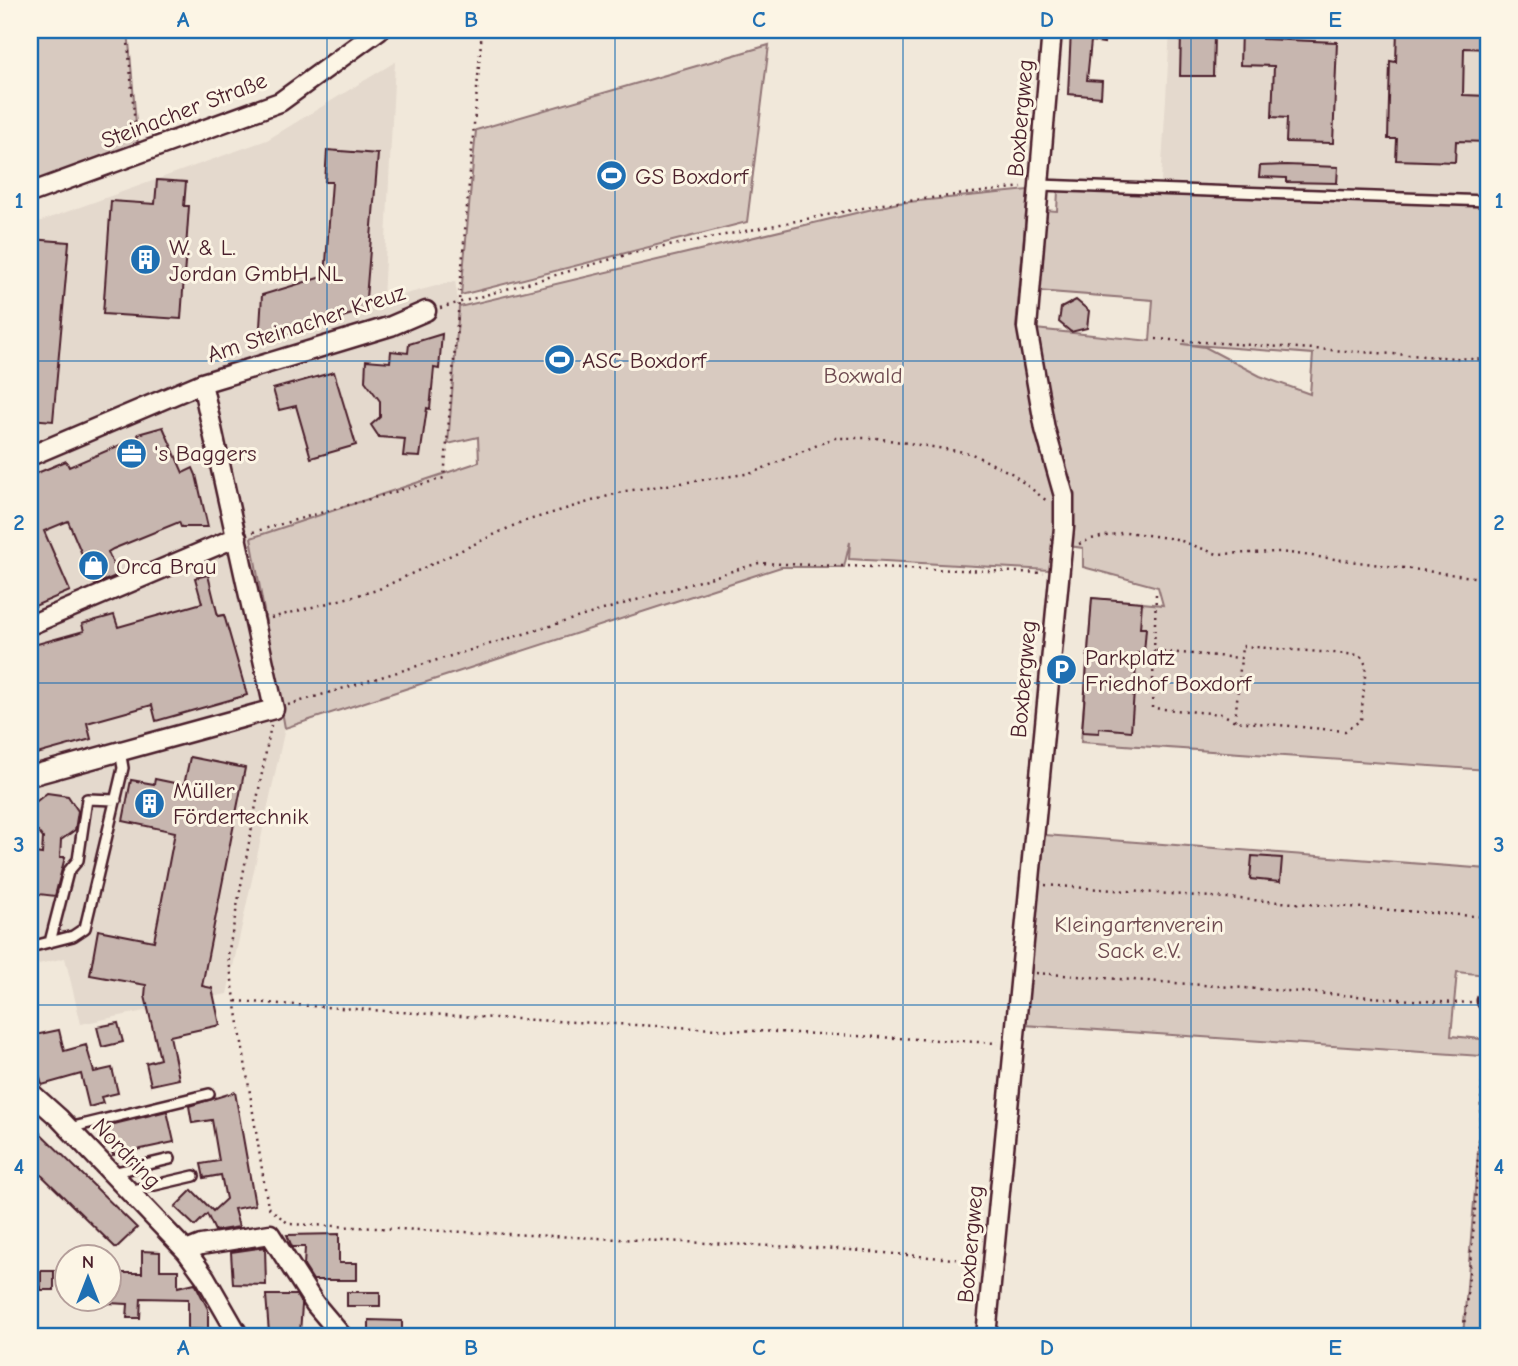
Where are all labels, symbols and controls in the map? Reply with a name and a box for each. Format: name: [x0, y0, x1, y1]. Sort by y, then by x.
text: A: [177, 6, 190, 33]
text: B: [464, 6, 478, 33]
text: C: [752, 6, 766, 33]
text: D: [1040, 6, 1054, 33]
text: E: [1328, 6, 1342, 33]
street label: Boxbergweg: [1002, 58, 1039, 178]
street label: Steinacher Straße: [98, 66, 271, 154]
sports icon: GS Boxdorf: [595, 159, 629, 193]
place label: GS Boxdorf: [635, 163, 750, 190]
text: 1: [14, 187, 24, 214]
text: 1: [1494, 187, 1504, 214]
place label: W. & L. Jordan GmbH NL: [169, 234, 344, 287]
building icon: W. & L. Jordan GmbH NL: [129, 243, 163, 277]
street label: Am Steinacher Kreuz: [204, 279, 409, 368]
sports icon: ASC Boxdorf: [542, 343, 576, 377]
place label: ASC Boxdorf: [582, 347, 708, 374]
park label: Boxwald: [823, 362, 903, 389]
office icon: 's Baggers: [114, 436, 148, 470]
place label: 's Baggers: [154, 440, 257, 467]
text: 2: [13, 509, 25, 536]
text: 2: [1493, 509, 1505, 536]
shop icon: Orca Brau: [76, 549, 110, 583]
place label: Orca Brau: [116, 553, 216, 580]
street label: Boxbergweg: [1005, 619, 1042, 739]
place label: Parkplatz Friedhof Boxdorf: [1085, 644, 1253, 697]
parking icon: Parkplatz Friedhof Boxdorf: [1045, 653, 1079, 687]
place label: Müller Fördertechnik: [173, 777, 308, 830]
building icon: Müller Fördertechnik: [133, 786, 167, 820]
text: 3: [13, 831, 25, 858]
text: 3: [1493, 831, 1505, 858]
park label: Kleingartenverein Sack e.V.: [1054, 911, 1224, 964]
street label: Nordring: [87, 1113, 167, 1194]
text: 4: [14, 1153, 25, 1180]
text: 4: [1494, 1153, 1505, 1180]
street label: Boxbergweg: [952, 1184, 989, 1304]
north arrow: [52, 1244, 122, 1314]
text: N: [82, 1251, 94, 1273]
text: A: [177, 1334, 190, 1361]
text: B: [464, 1334, 478, 1361]
text: C: [752, 1334, 766, 1361]
text: D: [1040, 1334, 1054, 1361]
text: E: [1328, 1334, 1342, 1361]

